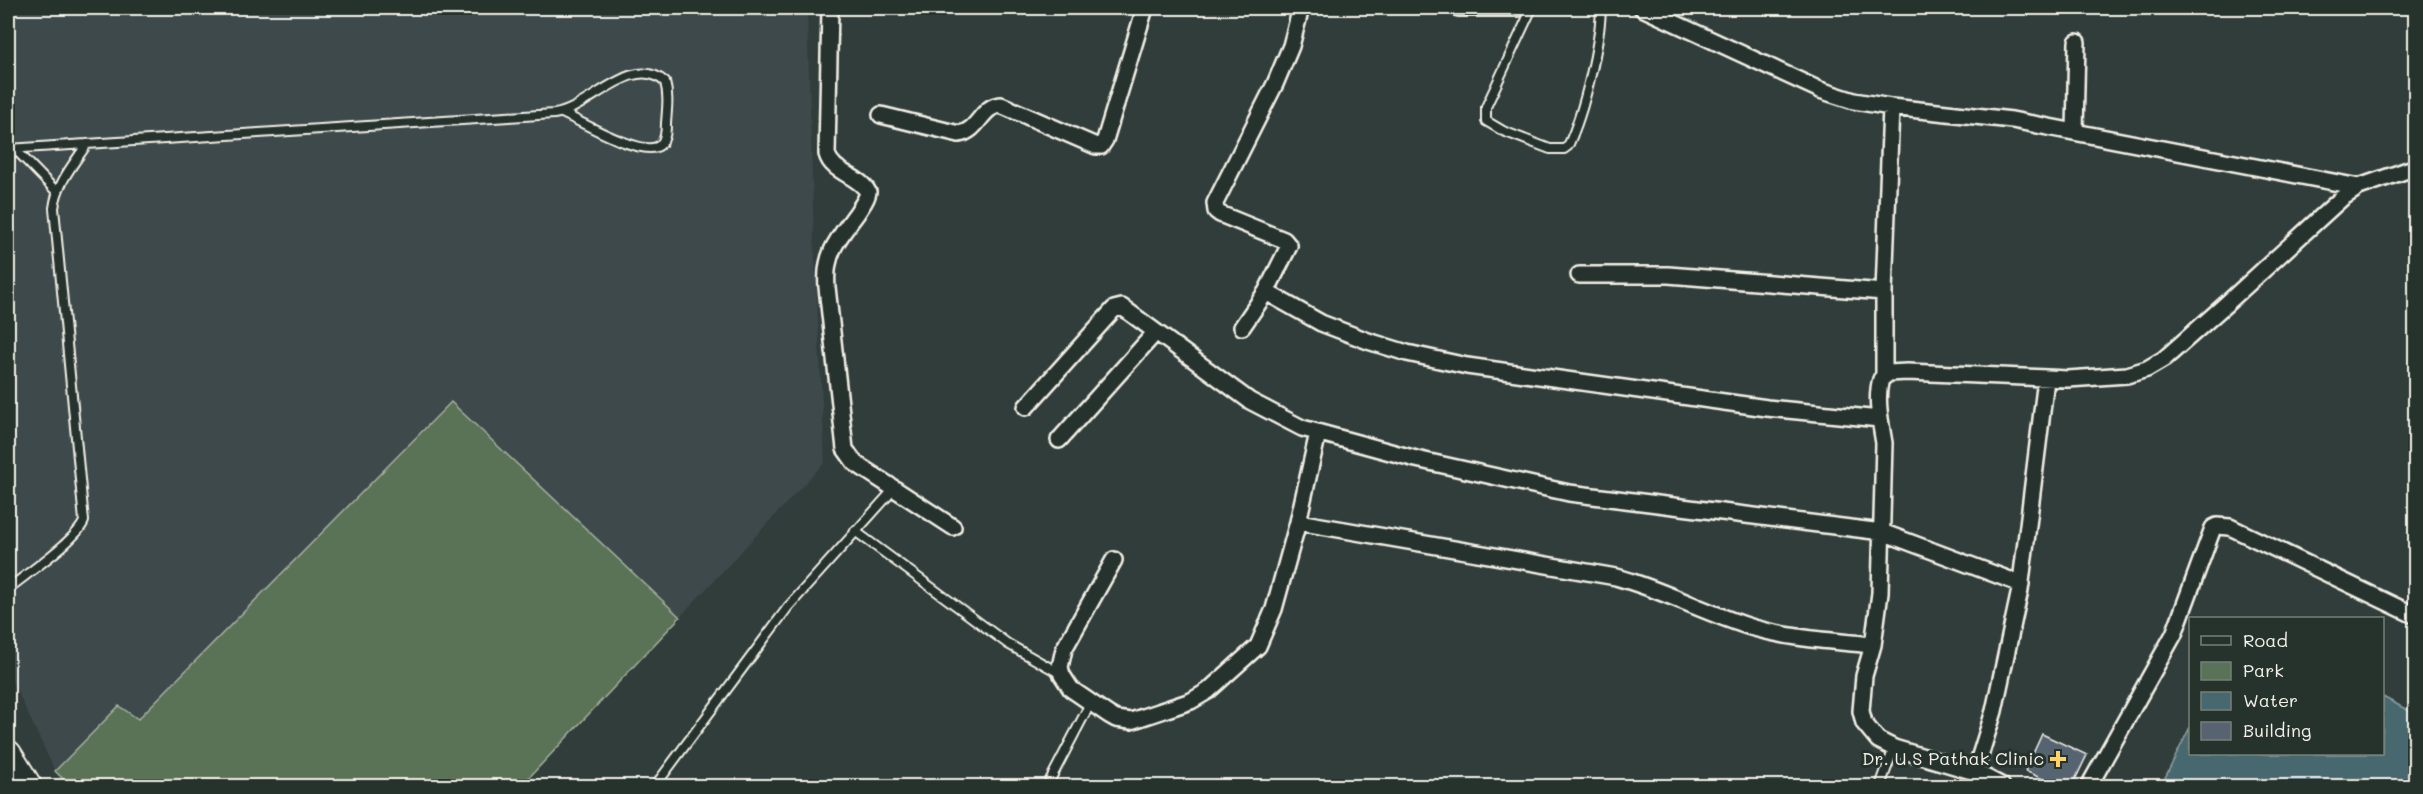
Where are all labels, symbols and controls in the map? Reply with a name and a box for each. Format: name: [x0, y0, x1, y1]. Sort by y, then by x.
legend: [2189, 617, 2384, 755]
text: Road: [2243, 628, 2288, 652]
text: Park: [2243, 658, 2284, 682]
text: Water: [2243, 688, 2298, 712]
text: Building: [2243, 718, 2311, 742]
place label: Dr. U S Pathak Clinic: [1862, 746, 2044, 770]
marker: Dr. U S Pathak Clinic: [2049, 750, 2067, 768]

